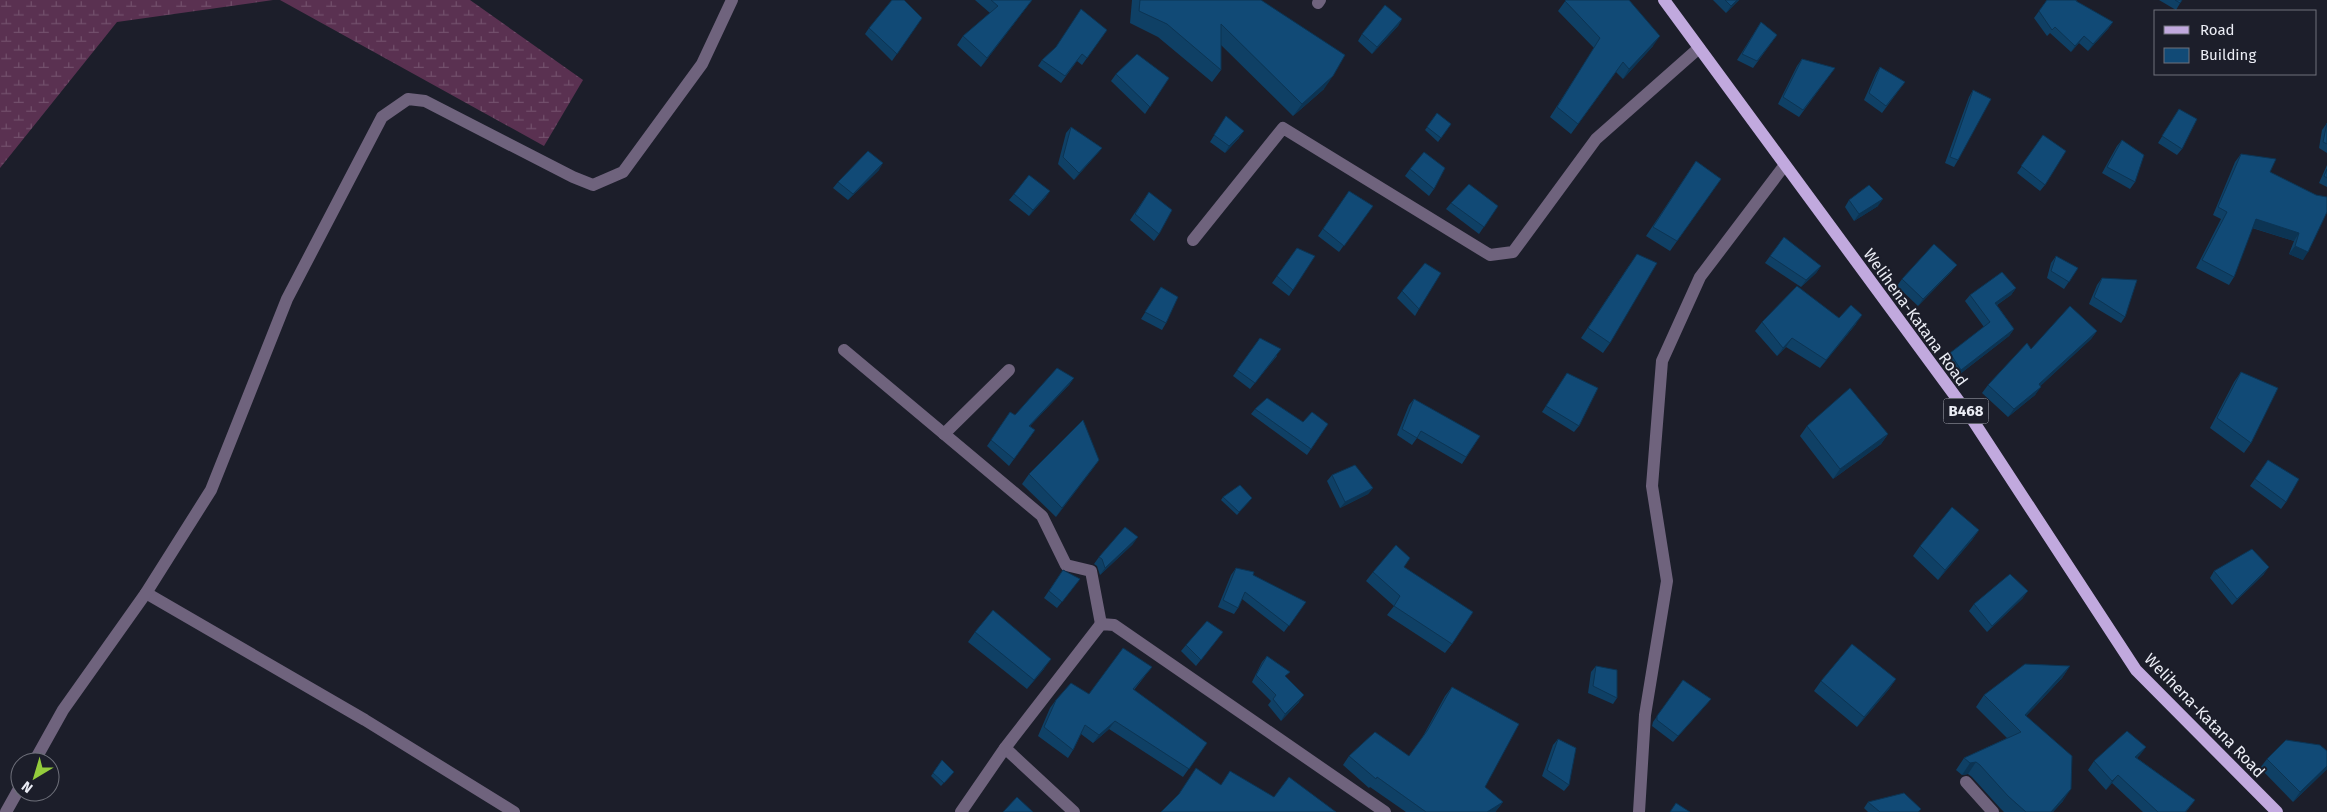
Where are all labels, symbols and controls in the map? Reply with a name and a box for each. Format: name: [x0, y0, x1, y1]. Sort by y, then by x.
legend: [2154, 10, 2317, 75]
text: Road: [2200, 21, 2235, 39]
text: Building: [2200, 46, 2256, 64]
street label: Welihena-Katana Road: [1859, 245, 1972, 390]
road number: B468: [1944, 398, 1988, 424]
street label: Welihena-Katana Road: [2140, 649, 2269, 781]
north arrow: [10, 752, 60, 802]
text: N: [18, 777, 36, 796]

